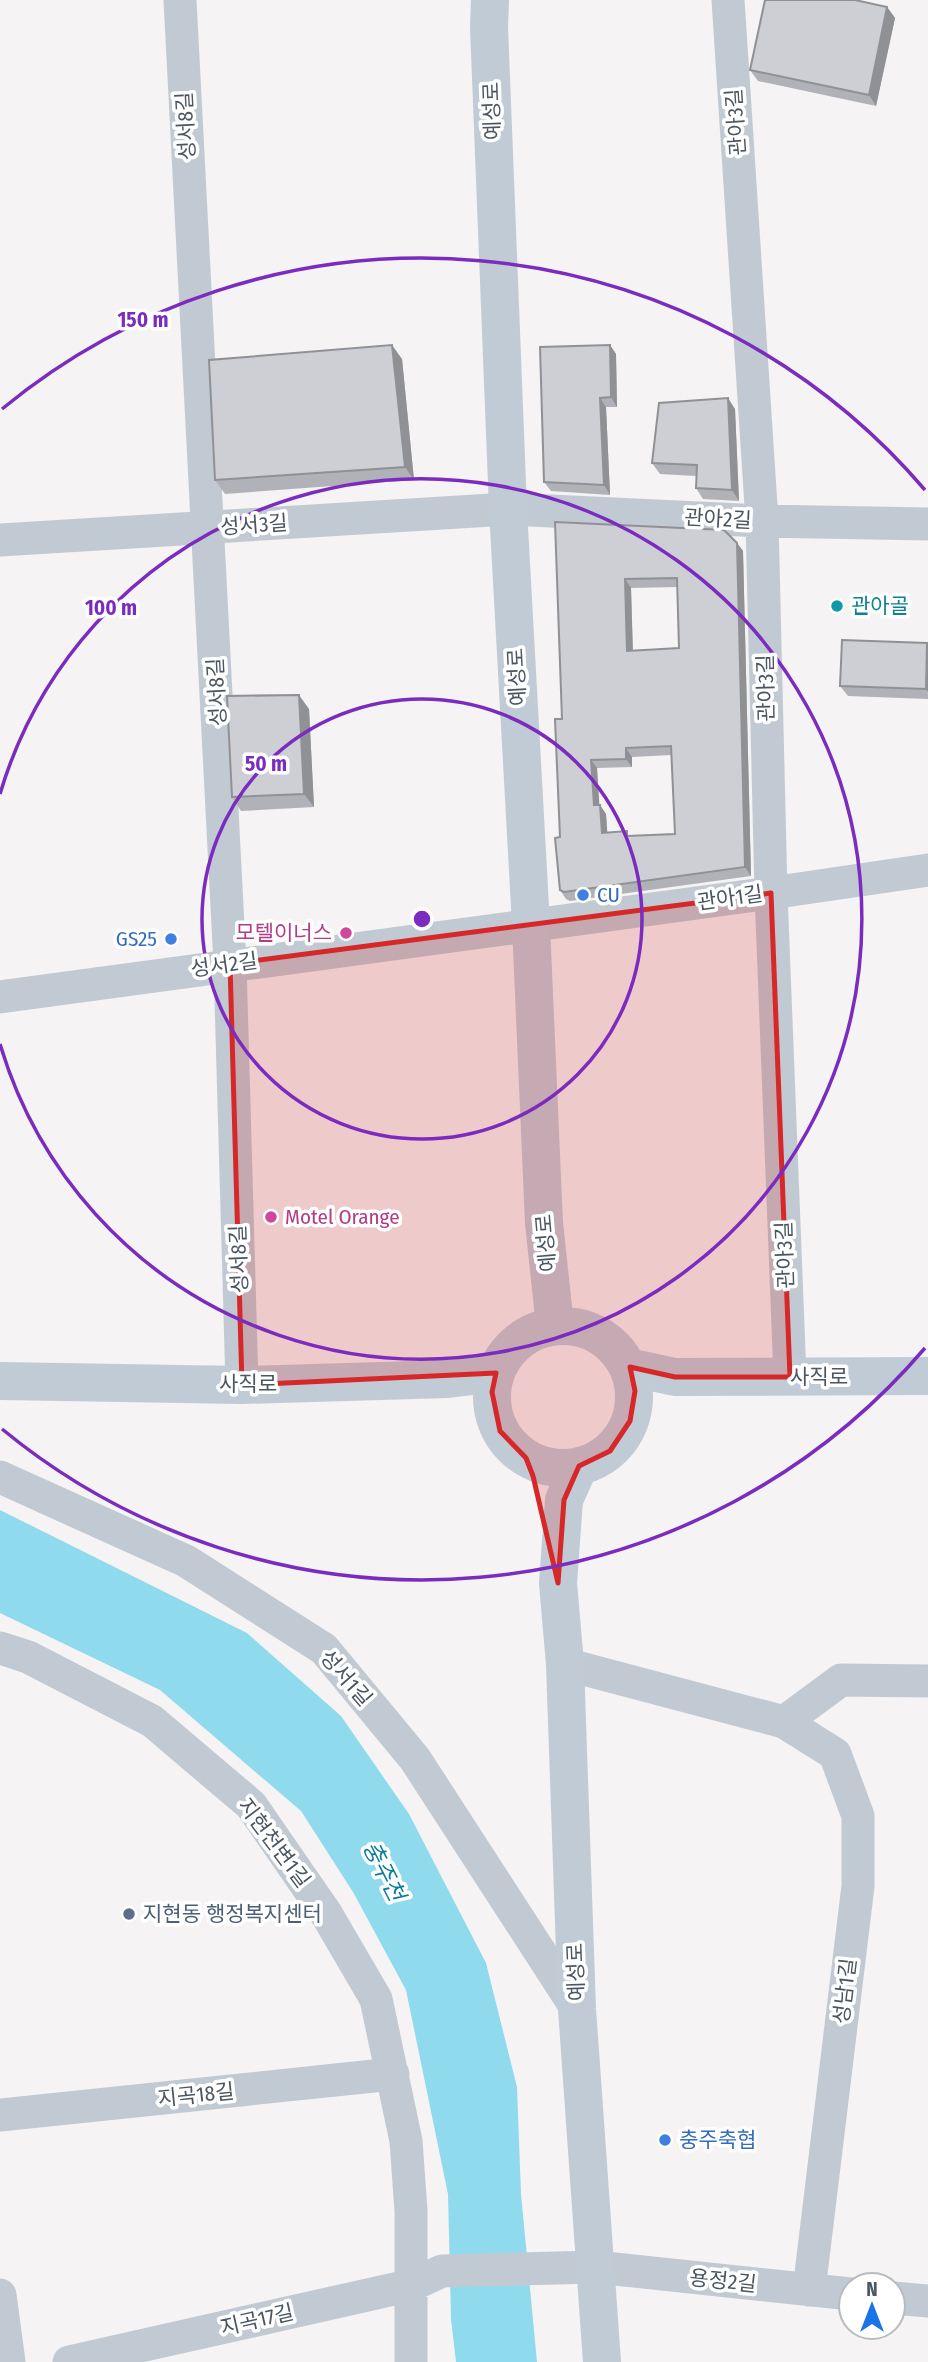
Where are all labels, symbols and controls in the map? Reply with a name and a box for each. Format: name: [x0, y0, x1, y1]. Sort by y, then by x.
street label: 예성로: [478, 82, 506, 140]
street label: 관아3길: [721, 87, 751, 157]
street label: 성서8길: [171, 91, 201, 161]
text: 150 m: [117, 307, 169, 333]
street label: 관아2길: [684, 504, 752, 534]
street label: 성서3길: [219, 510, 289, 540]
place label: 관아골: [851, 593, 909, 619]
text: 100 m: [85, 595, 137, 621]
marker: 관아골: [829, 598, 845, 614]
street label: 예성로: [503, 647, 531, 707]
street label: 관아3길: [752, 654, 780, 722]
street label: 성서8길: [202, 657, 232, 727]
text: 50 m: [245, 751, 287, 777]
street label: 관아1길: [695, 881, 765, 915]
place label: CU: [597, 882, 620, 908]
marker: CU: [575, 887, 591, 903]
centre of rings: [410, 907, 434, 931]
place label: 모텔이너스: [235, 920, 332, 946]
marker: 모텔이너스: [338, 925, 354, 941]
place label: GS25: [116, 926, 157, 952]
marker: GS25: [163, 931, 179, 947]
street label: 성서2길: [189, 947, 259, 983]
place label: Motel Orange: [285, 1204, 400, 1230]
marker: Motel Orange: [263, 1209, 279, 1225]
street label: 예성로: [531, 1213, 561, 1273]
street label: 관아3길: [771, 1221, 799, 1289]
street label: 성서8길: [225, 1224, 253, 1294]
street label: 사직로: [790, 1364, 848, 1390]
street label: 사직로: [219, 1371, 277, 1397]
street label: 성서1길: [314, 1645, 378, 1711]
street label: 지현천변1길: [232, 1793, 316, 1893]
water label: 충주천: [357, 1836, 412, 1908]
place label: 지현동 행정복지센터: [143, 1901, 322, 1927]
marker: 지현동 행정복지센터: [121, 1906, 137, 1922]
street label: 예성로: [562, 1943, 590, 2001]
street label: 성남1길: [828, 1957, 862, 2025]
street label: 지곡18길: [157, 2078, 235, 2112]
place label: 충주축협: [679, 2127, 756, 2153]
marker: 충주축협: [657, 2132, 673, 2148]
street label: 용정2길: [688, 2265, 758, 2297]
north arrow: [837, 2271, 907, 2341]
text: N: [866, 2278, 878, 2301]
street label: 지곡17길: [218, 2299, 296, 2341]

